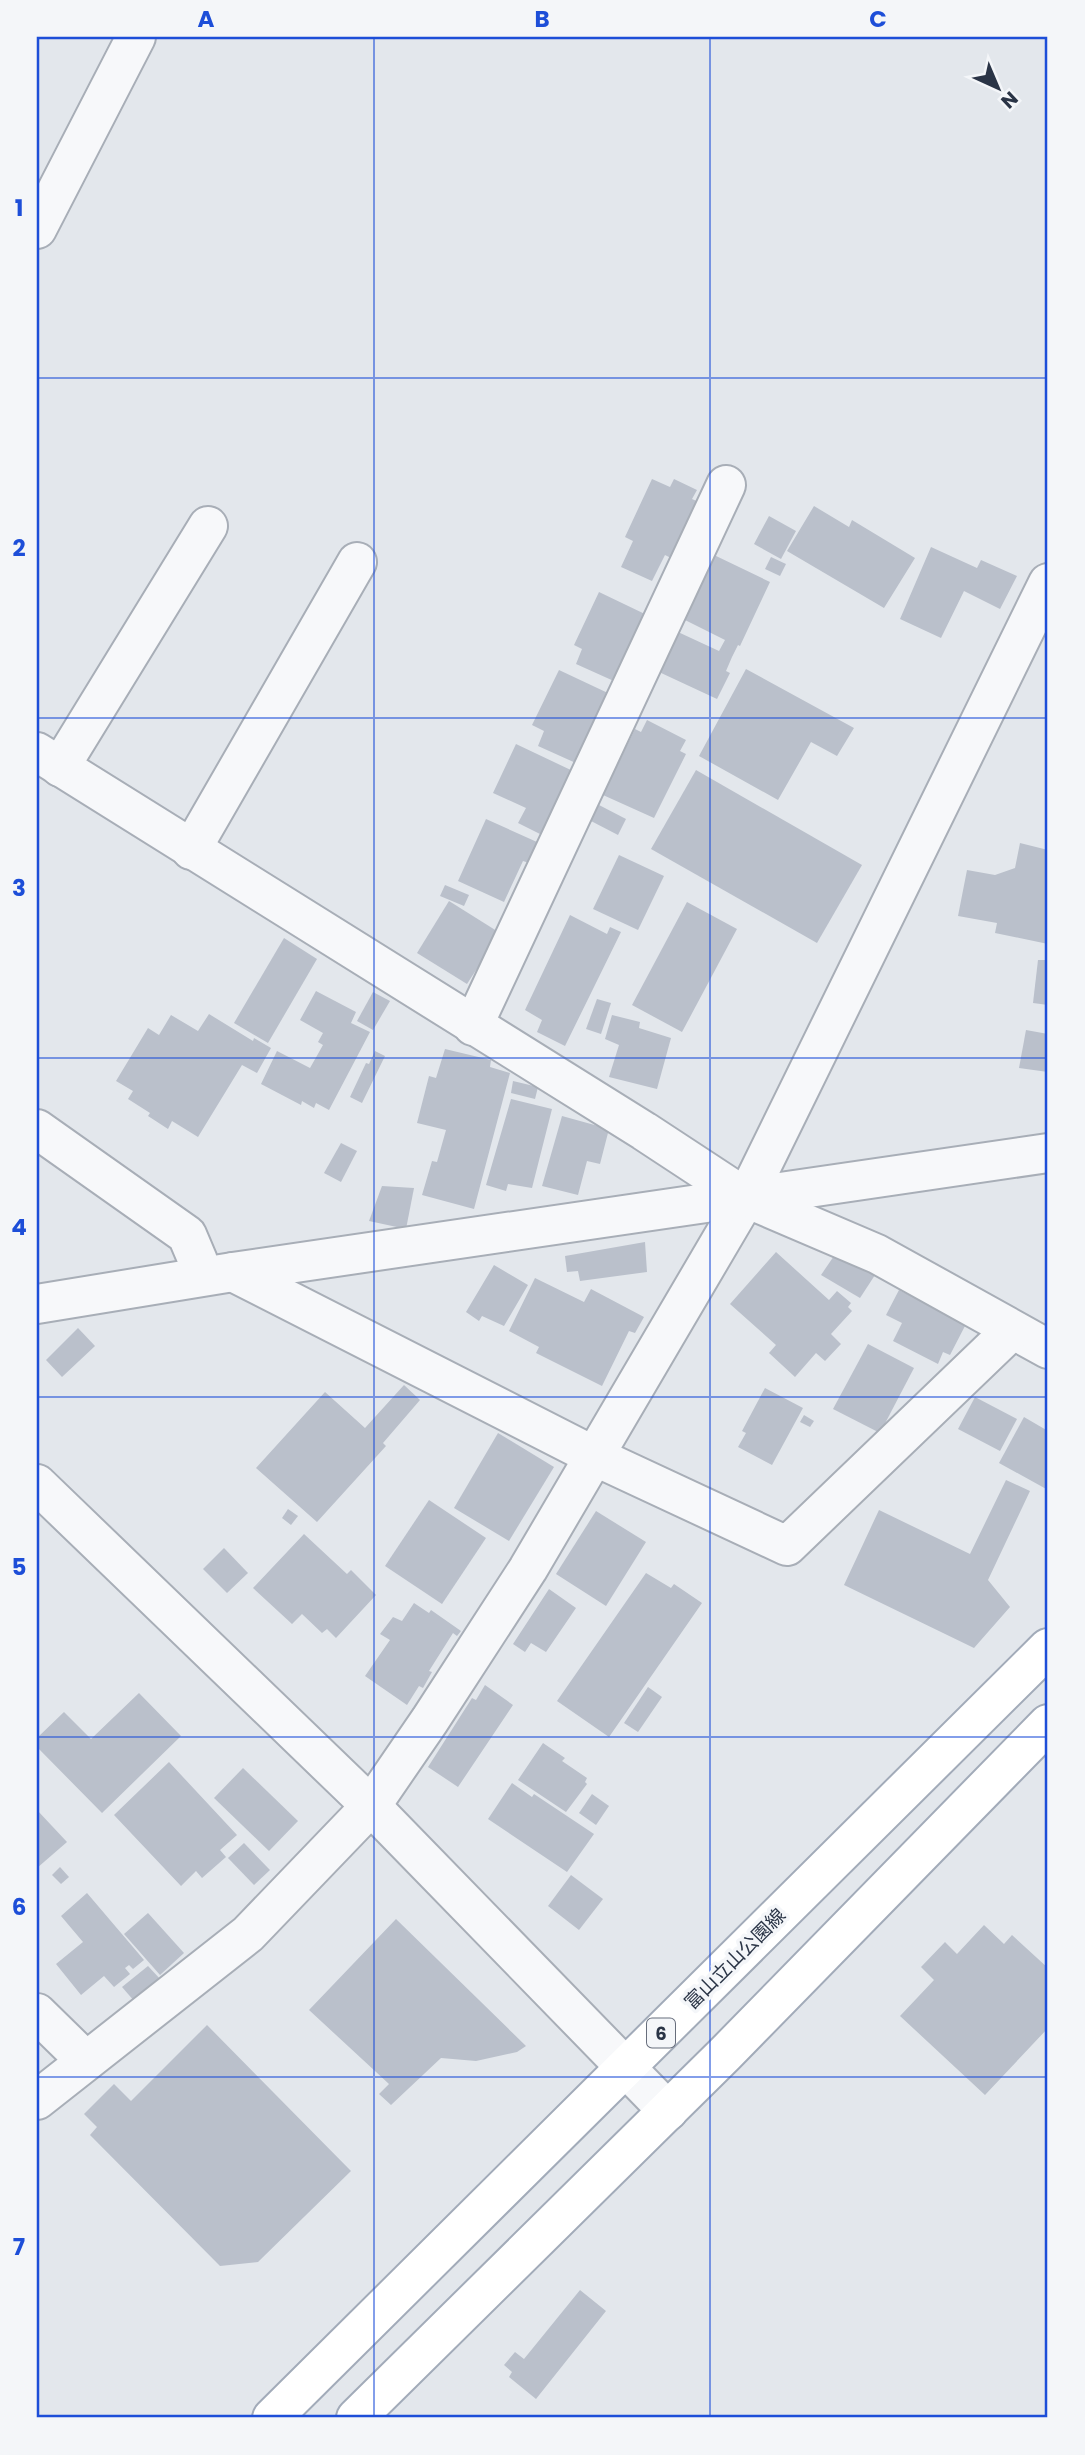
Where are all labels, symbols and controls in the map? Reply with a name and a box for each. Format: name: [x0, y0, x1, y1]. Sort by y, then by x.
text: A: [198, 3, 215, 35]
text: B: [534, 3, 550, 35]
text: C: [869, 3, 887, 35]
north arrow: [962, 52, 1032, 122]
text: N: [995, 85, 1024, 115]
text: 1: [15, 192, 23, 224]
text: 2: [12, 532, 26, 564]
text: 3: [12, 872, 26, 904]
text: 4: [11, 1211, 27, 1243]
text: 5: [12, 1551, 26, 1583]
text: 6: [12, 1891, 26, 1923]
street label: 富山立山公園線: [678, 1902, 792, 2016]
road number: 6: [647, 2019, 675, 2048]
text: 7: [13, 2231, 25, 2263]

